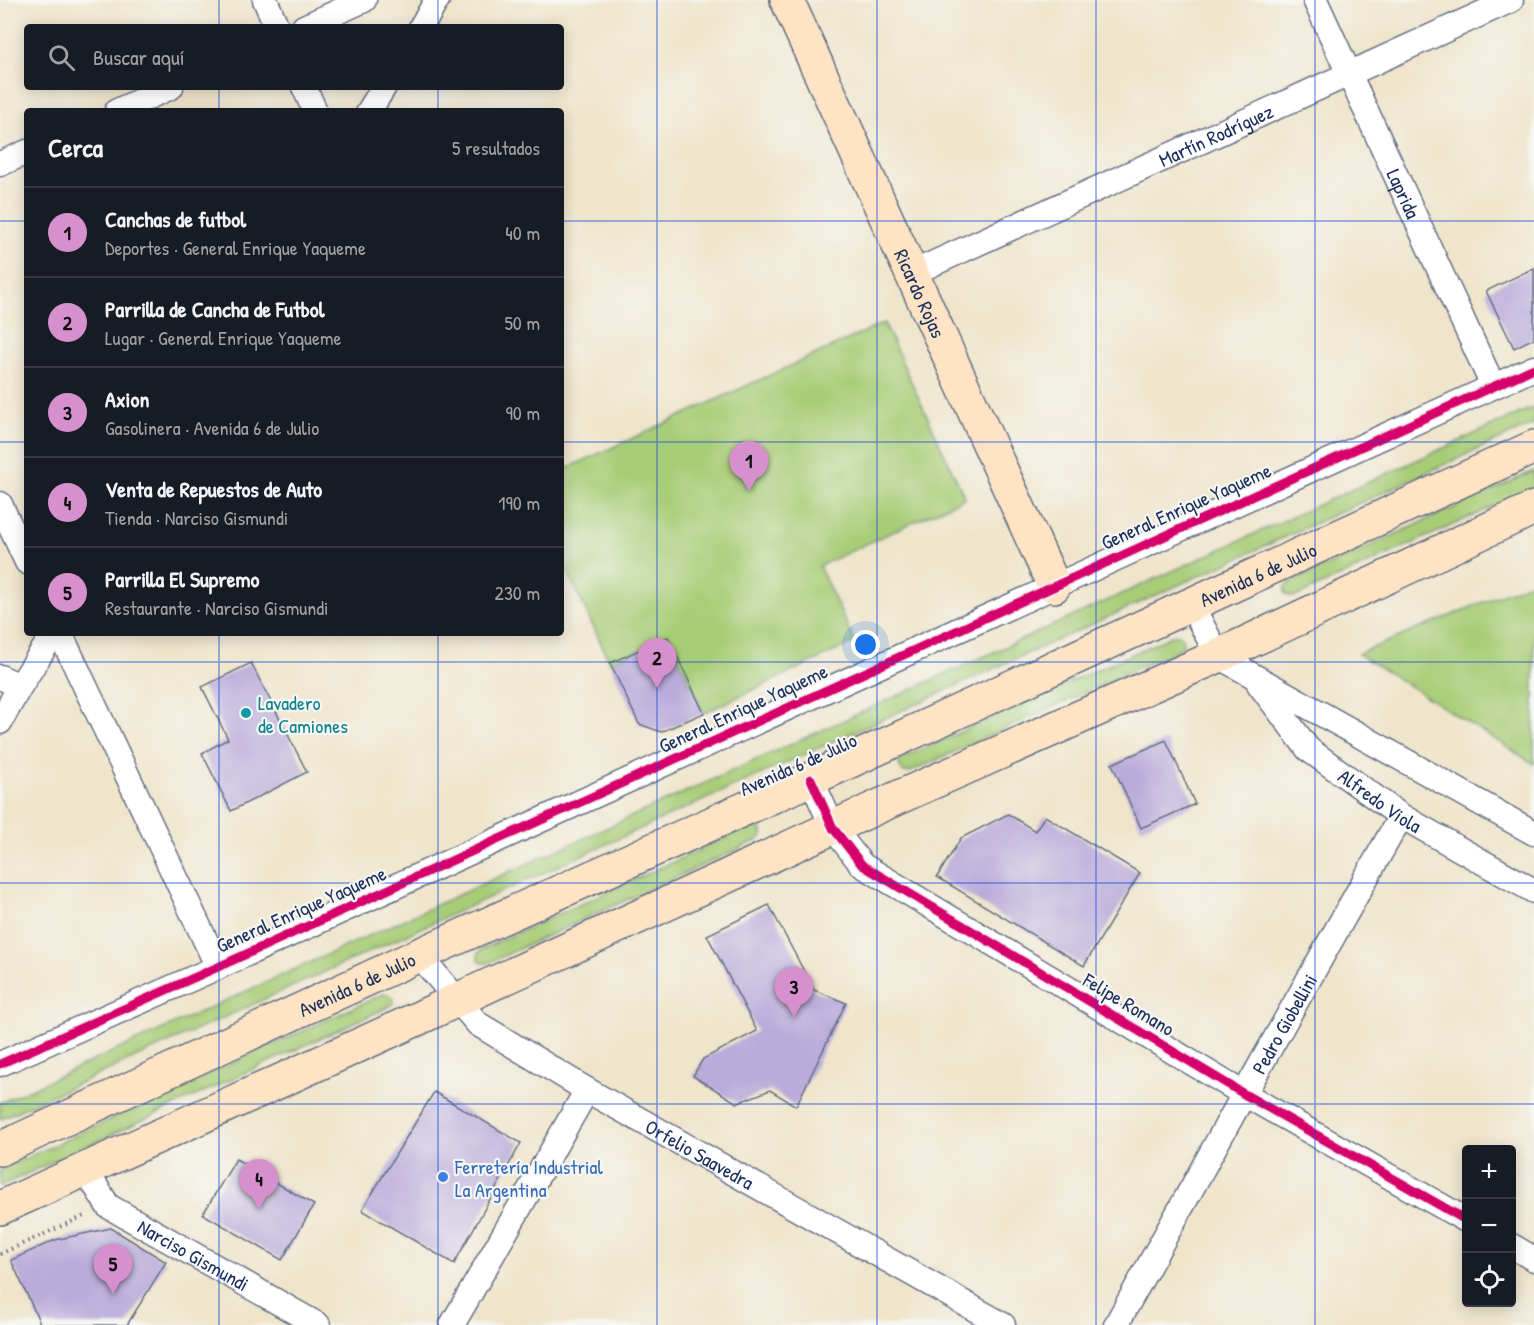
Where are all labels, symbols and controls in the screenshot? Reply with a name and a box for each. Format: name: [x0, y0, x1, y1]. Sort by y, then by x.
search box: [24, 24, 564, 90]
icon: search: [45, 41, 78, 74]
text: Buscar aquí: [93, 42, 185, 72]
street label: Martín Rodríguez: [1154, 97, 1278, 173]
text: Cerca: [48, 130, 103, 165]
text: 5 resultados: [452, 134, 540, 161]
street label: Laprida: [1381, 164, 1427, 223]
text: Canchas de futbol: [105, 204, 246, 234]
text: 1: [64, 219, 71, 246]
text: 40 m: [505, 219, 540, 246]
text: Deportes · General Enrique Yaqueme: [105, 234, 366, 261]
street label: Ricardo Rojas: [889, 244, 953, 342]
text: Parrilla de Cancha de Futbol: [105, 294, 325, 324]
text: 2: [63, 309, 72, 336]
text: 50 m: [504, 309, 540, 336]
text: Lugar · General Enrique Yaqueme: [105, 324, 341, 351]
text: Axion: [105, 384, 149, 414]
text: 3: [63, 399, 72, 426]
text: 90 m: [506, 399, 540, 426]
text: Gasolinera · Avenida 6 de Julio: [105, 414, 319, 441]
pin: 1: [730, 442, 768, 491]
street label: General Enrique Yaqueme: [1097, 456, 1275, 556]
text: Venta de Repuestos de Auto: [105, 474, 322, 504]
text: 4: [64, 489, 71, 516]
text: 190 m: [498, 489, 540, 516]
text: Tienda · Narciso Gismundi: [105, 504, 288, 531]
street label: Avenida 6 de Julio: [1195, 535, 1321, 612]
text: Parrilla El Supremo: [105, 564, 259, 594]
text: 5: [63, 579, 72, 606]
text: 230 m: [495, 579, 540, 606]
text: Restaurante · Narciso Gismundi: [105, 594, 329, 621]
your location: [851, 630, 880, 659]
pin: 2: [638, 638, 676, 688]
street label: General Enrique Yaqueme: [654, 657, 832, 759]
place label: Lavadero de Camiones: [258, 689, 348, 739]
marker: Lavadero de Camiones: [239, 706, 253, 720]
street label: Avenida 6 de Julio: [735, 726, 861, 802]
street label: Alfredo Viola: [1333, 762, 1427, 838]
street label: General Enrique Yaqueme: [212, 859, 390, 959]
street label: Avenida 6 de Julio: [294, 945, 419, 1023]
street label: Felipe Romano: [1077, 966, 1180, 1042]
pin: 3: [774, 968, 814, 1017]
street label: Pedro Giobellini: [1245, 969, 1323, 1078]
street label: Orfelio Saavedra: [641, 1112, 759, 1195]
map controls: [1462, 1145, 1516, 1307]
button: +: [1462, 1145, 1516, 1199]
place label: Ferretería Industrial La Argentina: [454, 1153, 603, 1203]
pin: 4: [240, 1160, 278, 1209]
marker: Ferretería Industrial La Argentina: [436, 1170, 450, 1184]
button: −: [1462, 1199, 1516, 1253]
street label: Narciso Gismundi: [133, 1212, 254, 1297]
pin: 5: [94, 1244, 132, 1294]
button: locate: [1462, 1253, 1516, 1307]

